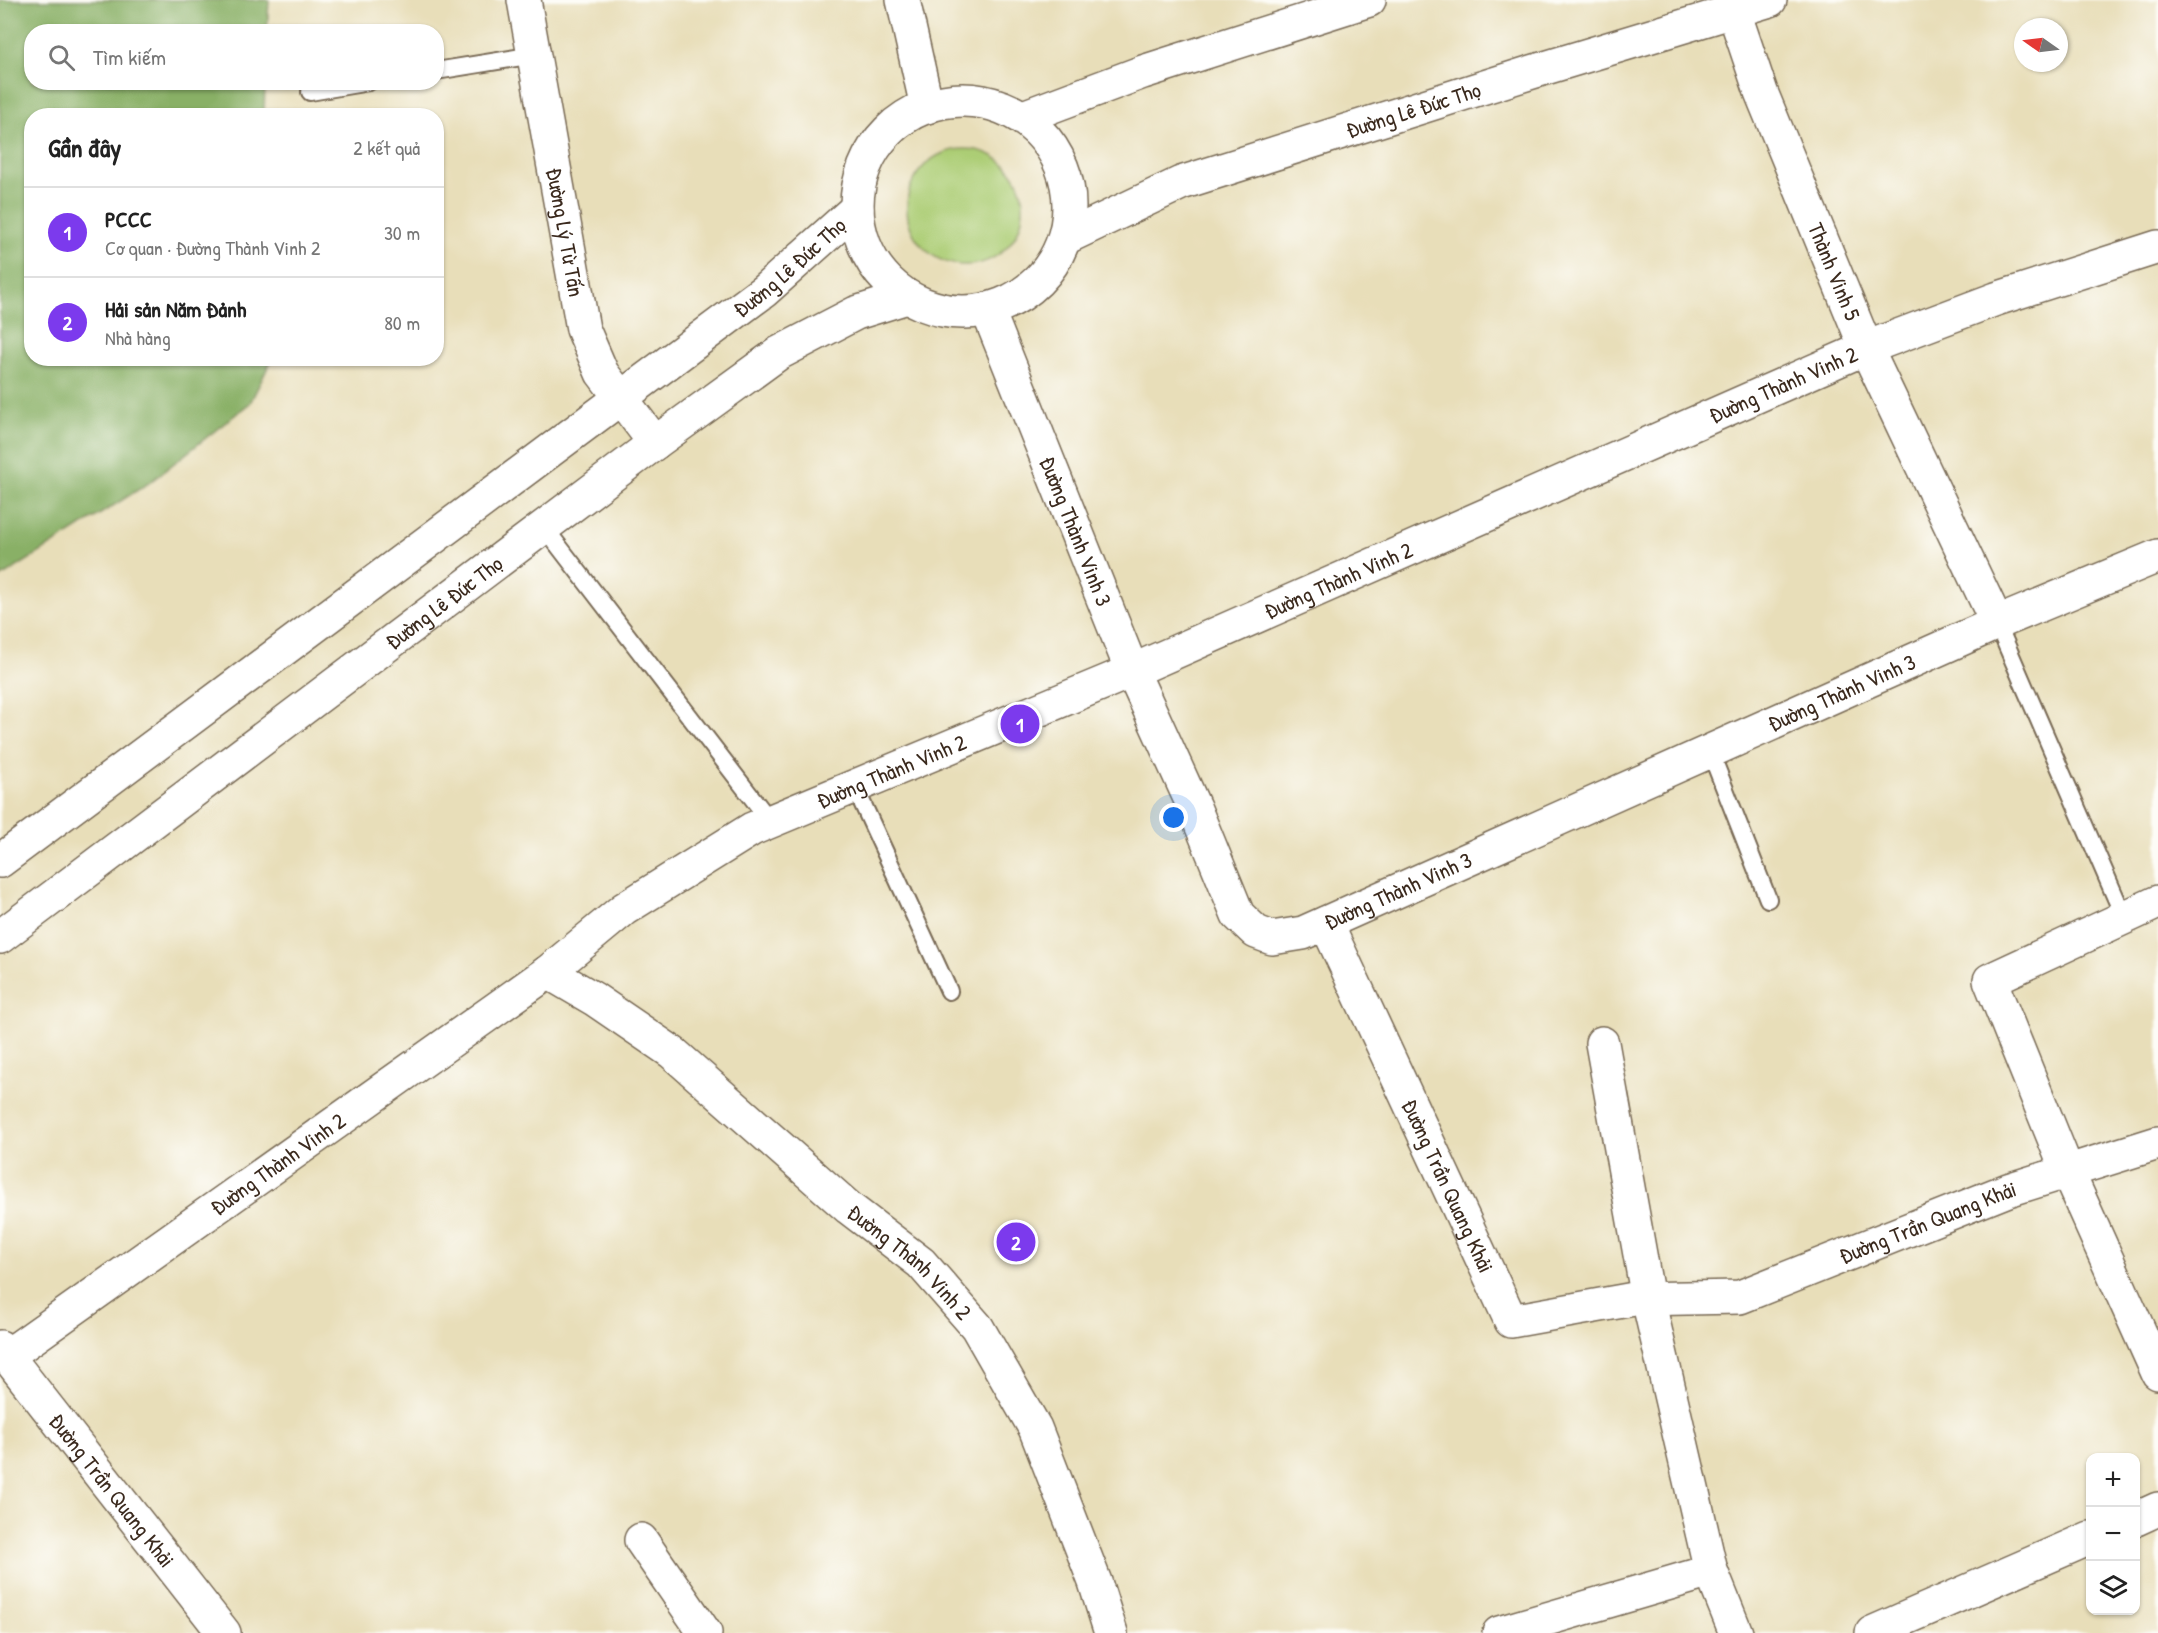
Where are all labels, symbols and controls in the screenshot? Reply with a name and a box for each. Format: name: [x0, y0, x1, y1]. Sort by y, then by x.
north arrow: [2014, 18, 2068, 72]
search box: [24, 24, 444, 90]
icon: search: [45, 41, 78, 74]
text: Tìm kiếm: [93, 42, 166, 72]
street label: Đường Lê Đức Thọ: [1342, 74, 1484, 145]
text: Gần đây: [48, 130, 121, 165]
text: 2 kết quả: [353, 134, 420, 161]
street label: Đường Lý Từ Tấn: [539, 166, 592, 299]
text: PCCC: [105, 204, 152, 234]
street label: Đường Lê Đức Thọ: [727, 210, 852, 324]
street label: Thành Vinh 5: [1801, 218, 1868, 325]
text: 1: [64, 219, 71, 246]
text: 30 m: [384, 219, 420, 246]
text: Cơ quan · Đường Thành Vinh 2: [105, 234, 320, 261]
text: Hải sản Năm Đảnh: [105, 294, 246, 324]
text: 2: [63, 309, 72, 336]
text: 80 m: [384, 309, 420, 336]
text: Nhà hàng: [105, 324, 171, 351]
street label: Đường Thành Vinh 2: [1704, 338, 1863, 430]
street label: Đường Thành Vinh 3: [1033, 452, 1119, 610]
street label: Đường Thành Vinh 2: [1260, 534, 1418, 626]
street label: Đường Lê Đức Thọ: [379, 548, 509, 656]
street label: Đường Thành Vinh 3: [1763, 646, 1920, 738]
pin: 1: [1000, 702, 1040, 746]
street label: Đường Thành Vinh 2: [812, 726, 971, 815]
your location: [1159, 803, 1188, 832]
street label: Đường Thành Vinh 3: [1319, 845, 1476, 937]
street label: Đường Trần Quang Khải: [1395, 1094, 1501, 1278]
street label: Đường Thành Vinh 2: [204, 1105, 352, 1222]
street label: Đường Trần Quang Khải: [1835, 1173, 2020, 1271]
street label: Đường Thành Vinh 2: [841, 1197, 979, 1326]
pin: 2: [996, 1220, 1036, 1264]
street label: Đường Trần Quang Khải: [42, 1407, 182, 1574]
map controls: [2086, 1453, 2140, 1615]
button: +: [2086, 1453, 2140, 1507]
button: −: [2086, 1507, 2140, 1561]
button: layers: [2086, 1561, 2140, 1615]

